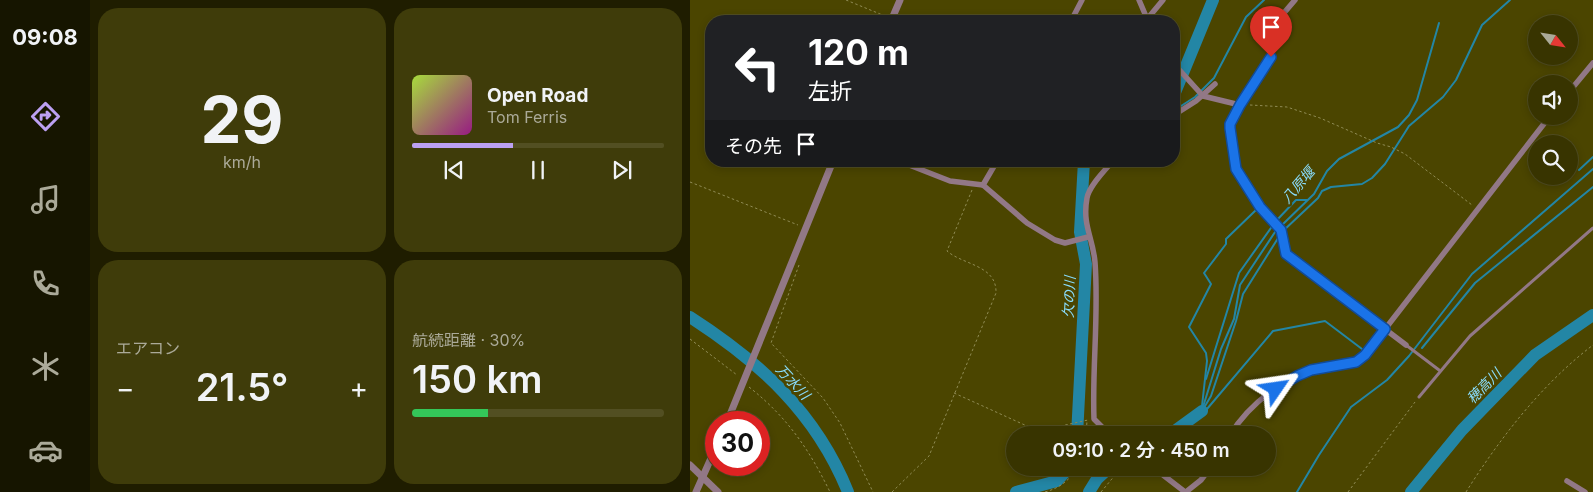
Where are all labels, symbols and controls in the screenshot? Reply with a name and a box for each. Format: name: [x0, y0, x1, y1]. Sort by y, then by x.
pin: [1250, 6, 1292, 57]
icon: arrive: [1257, 13, 1285, 41]
north arrow: [1528, 15, 1578, 65]
map controls: [1528, 15, 1578, 185]
text: 09:08: [12, 24, 78, 50]
text: 120 m: [808, 31, 909, 73]
icon: left: [725, 35, 790, 100]
button: sound: [1528, 75, 1578, 125]
text: 左折: [808, 78, 852, 104]
text: 29: [200, 80, 284, 159]
text: Open Road: [487, 84, 588, 107]
icon: directions: [28, 99, 63, 134]
text: Tom Ferris: [487, 107, 567, 127]
icon: arrive: [792, 130, 820, 158]
text: その先: [725, 135, 782, 158]
button: search: [1528, 135, 1578, 185]
text: km/h: [223, 152, 261, 172]
icon: previous: [440, 156, 468, 184]
icon: pause: [524, 156, 552, 184]
icon: next: [608, 156, 636, 184]
water label: 八原堰: [1277, 161, 1320, 206]
icon: music: [28, 182, 63, 217]
icon: phone: [28, 266, 63, 301]
water label: 欠の川: [1059, 274, 1078, 318]
text: 航続距離 · 30%: [412, 330, 525, 350]
text: エアコン: [116, 338, 180, 358]
icon: climate: [28, 349, 63, 384]
text: 150 km: [412, 356, 542, 402]
water label: 万水川: [773, 361, 815, 404]
position arrow: [1249, 362, 1301, 414]
water label: 穂高川: [1463, 363, 1506, 407]
text: 21.5°: [196, 364, 288, 410]
text: −: [116, 371, 135, 405]
text: +: [349, 371, 368, 405]
speed limit sign: 30: [705, 411, 770, 476]
icon: car: [28, 433, 63, 468]
text: 09:10 · 2 分 · 450 m: [1052, 439, 1230, 462]

